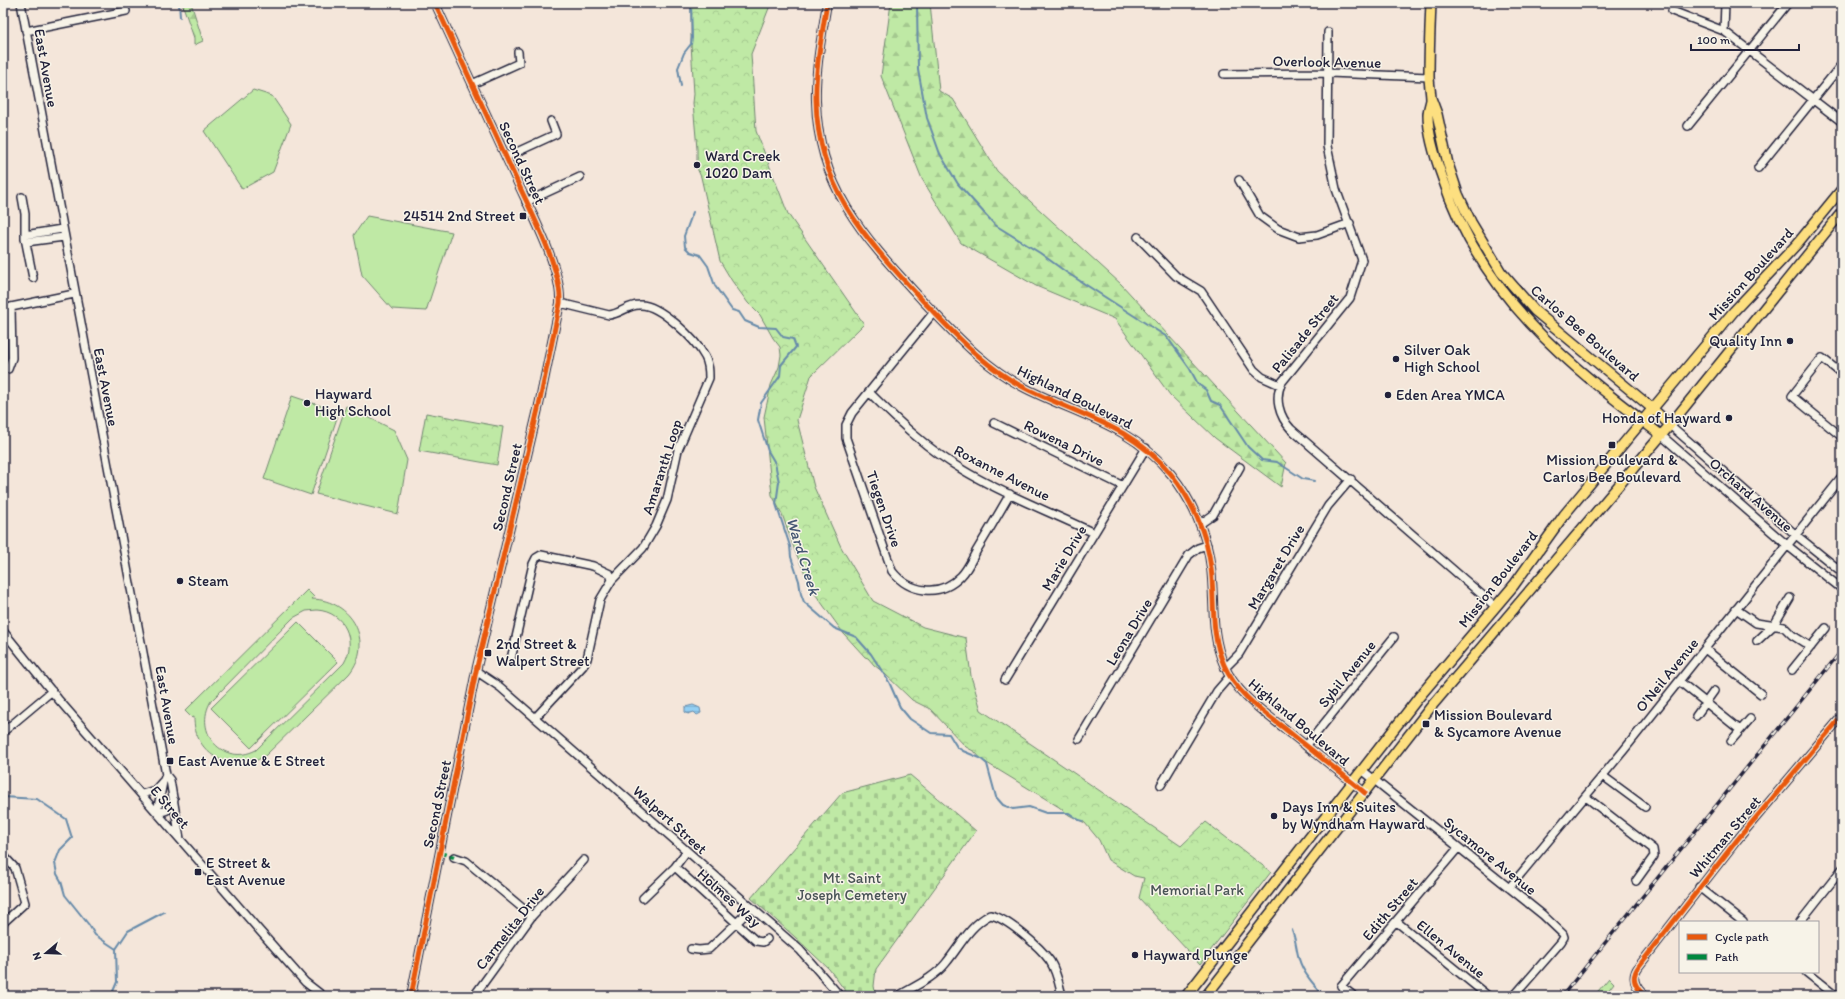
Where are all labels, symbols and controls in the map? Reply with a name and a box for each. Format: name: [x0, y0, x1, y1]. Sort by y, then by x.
scale bar: [1691, 26, 1799, 52]
street label: East Avenue: [30, 27, 62, 109]
text: 100 m: [1697, 33, 1730, 47]
street label: Overlook Avenue: [1272, 52, 1382, 72]
street label: Second Street: [495, 119, 549, 208]
place label: Ward Creek 1020 Dam: [705, 147, 780, 182]
marker: Ward Creek 1020 Dam: [692, 160, 702, 170]
place label: 24514 2nd Street: [403, 207, 515, 225]
marker: 24514 2nd Street: [518, 211, 528, 221]
street label: Mission Boulevard: [1705, 223, 1798, 324]
street label: Carlos Bee Boulevard: [1527, 281, 1644, 386]
street label: Palisade Street: [1268, 289, 1343, 376]
place label: Quality Inn: [1709, 332, 1782, 350]
marker: Quality Inn: [1785, 336, 1795, 346]
place label: Silver Oak High School: [1404, 341, 1481, 376]
street label: East Avenue: [90, 346, 122, 428]
marker: Silver Oak High School: [1391, 354, 1401, 364]
street label: Highland Boulevard: [1014, 361, 1136, 433]
place label: Hayward High School: [315, 385, 392, 420]
place label: Eden Area YMCA: [1396, 386, 1505, 404]
marker: Eden Area YMCA: [1383, 390, 1393, 400]
marker: Hayward High School: [302, 398, 312, 408]
place label: Honda of Hayward: [1602, 409, 1722, 427]
marker: Honda of Hayward: [1724, 413, 1734, 423]
street label: Rowena Drive: [1021, 416, 1107, 470]
street label: Amaranth Loop: [638, 417, 686, 517]
marker: Mission Boulevard & Carlos Bee Boulevard: [1607, 440, 1617, 450]
street label: Second Street: [488, 441, 526, 533]
street label: Roxanne Avenue: [951, 441, 1053, 505]
place label: Mission Boulevard & Carlos Bee Boulevard: [1543, 451, 1682, 486]
street label: Orchard Avenue: [1706, 454, 1796, 536]
street label: Tiegen Drive: [863, 468, 905, 550]
water label: Ward Creek: [783, 515, 825, 598]
street label: Margaret Drive: [1243, 521, 1309, 613]
street label: Marie Drive: [1037, 522, 1091, 594]
street label: Mission Boulevard: [1454, 526, 1542, 631]
place label: Steam: [188, 572, 229, 590]
marker: Steam: [175, 576, 185, 586]
street label: Leona Drive: [1102, 595, 1156, 669]
street label: O'Neil Avenue: [1632, 634, 1702, 716]
place label: 2nd Street & Walpert Street: [496, 635, 590, 670]
street label: Sybil Avenue: [1314, 637, 1380, 711]
marker: 2nd Street & Walpert Street: [483, 648, 493, 658]
street label: East Avenue: [151, 664, 183, 746]
street label: Highland Boulevard: [1245, 674, 1353, 770]
place label: Mission Boulevard & Sycamore Avenue: [1434, 706, 1562, 741]
marker: Mission Boulevard & Sycamore Avenue: [1421, 719, 1431, 729]
place label: East Avenue & E Street: [178, 752, 325, 770]
marker: East Avenue & E Street: [165, 756, 175, 766]
street label: Second Street: [419, 758, 455, 850]
street label: E Street: [146, 782, 194, 833]
street label: Walpert Street: [629, 782, 711, 858]
street label: Whitman Street: [1685, 792, 1765, 882]
place label: Days Inn & Suites by Wyndham Hayward: [1282, 798, 1425, 833]
marker: Days Inn & Suites by Wyndham Hayward: [1269, 811, 1279, 821]
street label: Sycamore Avenue: [1440, 813, 1540, 899]
place label: E Street & East Avenue: [206, 854, 285, 889]
street label: Holmes Way: [694, 865, 764, 931]
marker: E Street & East Avenue: [193, 867, 203, 877]
park label: Mt. Saint Joseph Cemetery: [797, 869, 907, 904]
street label: Edith Street: [1358, 873, 1422, 944]
park label: Memorial Park: [1150, 881, 1244, 899]
street label: Carmelita Drive: [472, 883, 548, 973]
street label: Ellen Avenue: [1413, 916, 1489, 982]
legend: [1679, 921, 1819, 973]
text: Cycle path: [1715, 930, 1769, 944]
north arrow: [26, 933, 66, 973]
place label: Hayward Plunge: [1143, 946, 1248, 964]
text: N: [30, 950, 44, 962]
marker: Hayward Plunge: [1130, 950, 1140, 960]
text: Path: [1715, 950, 1738, 964]

